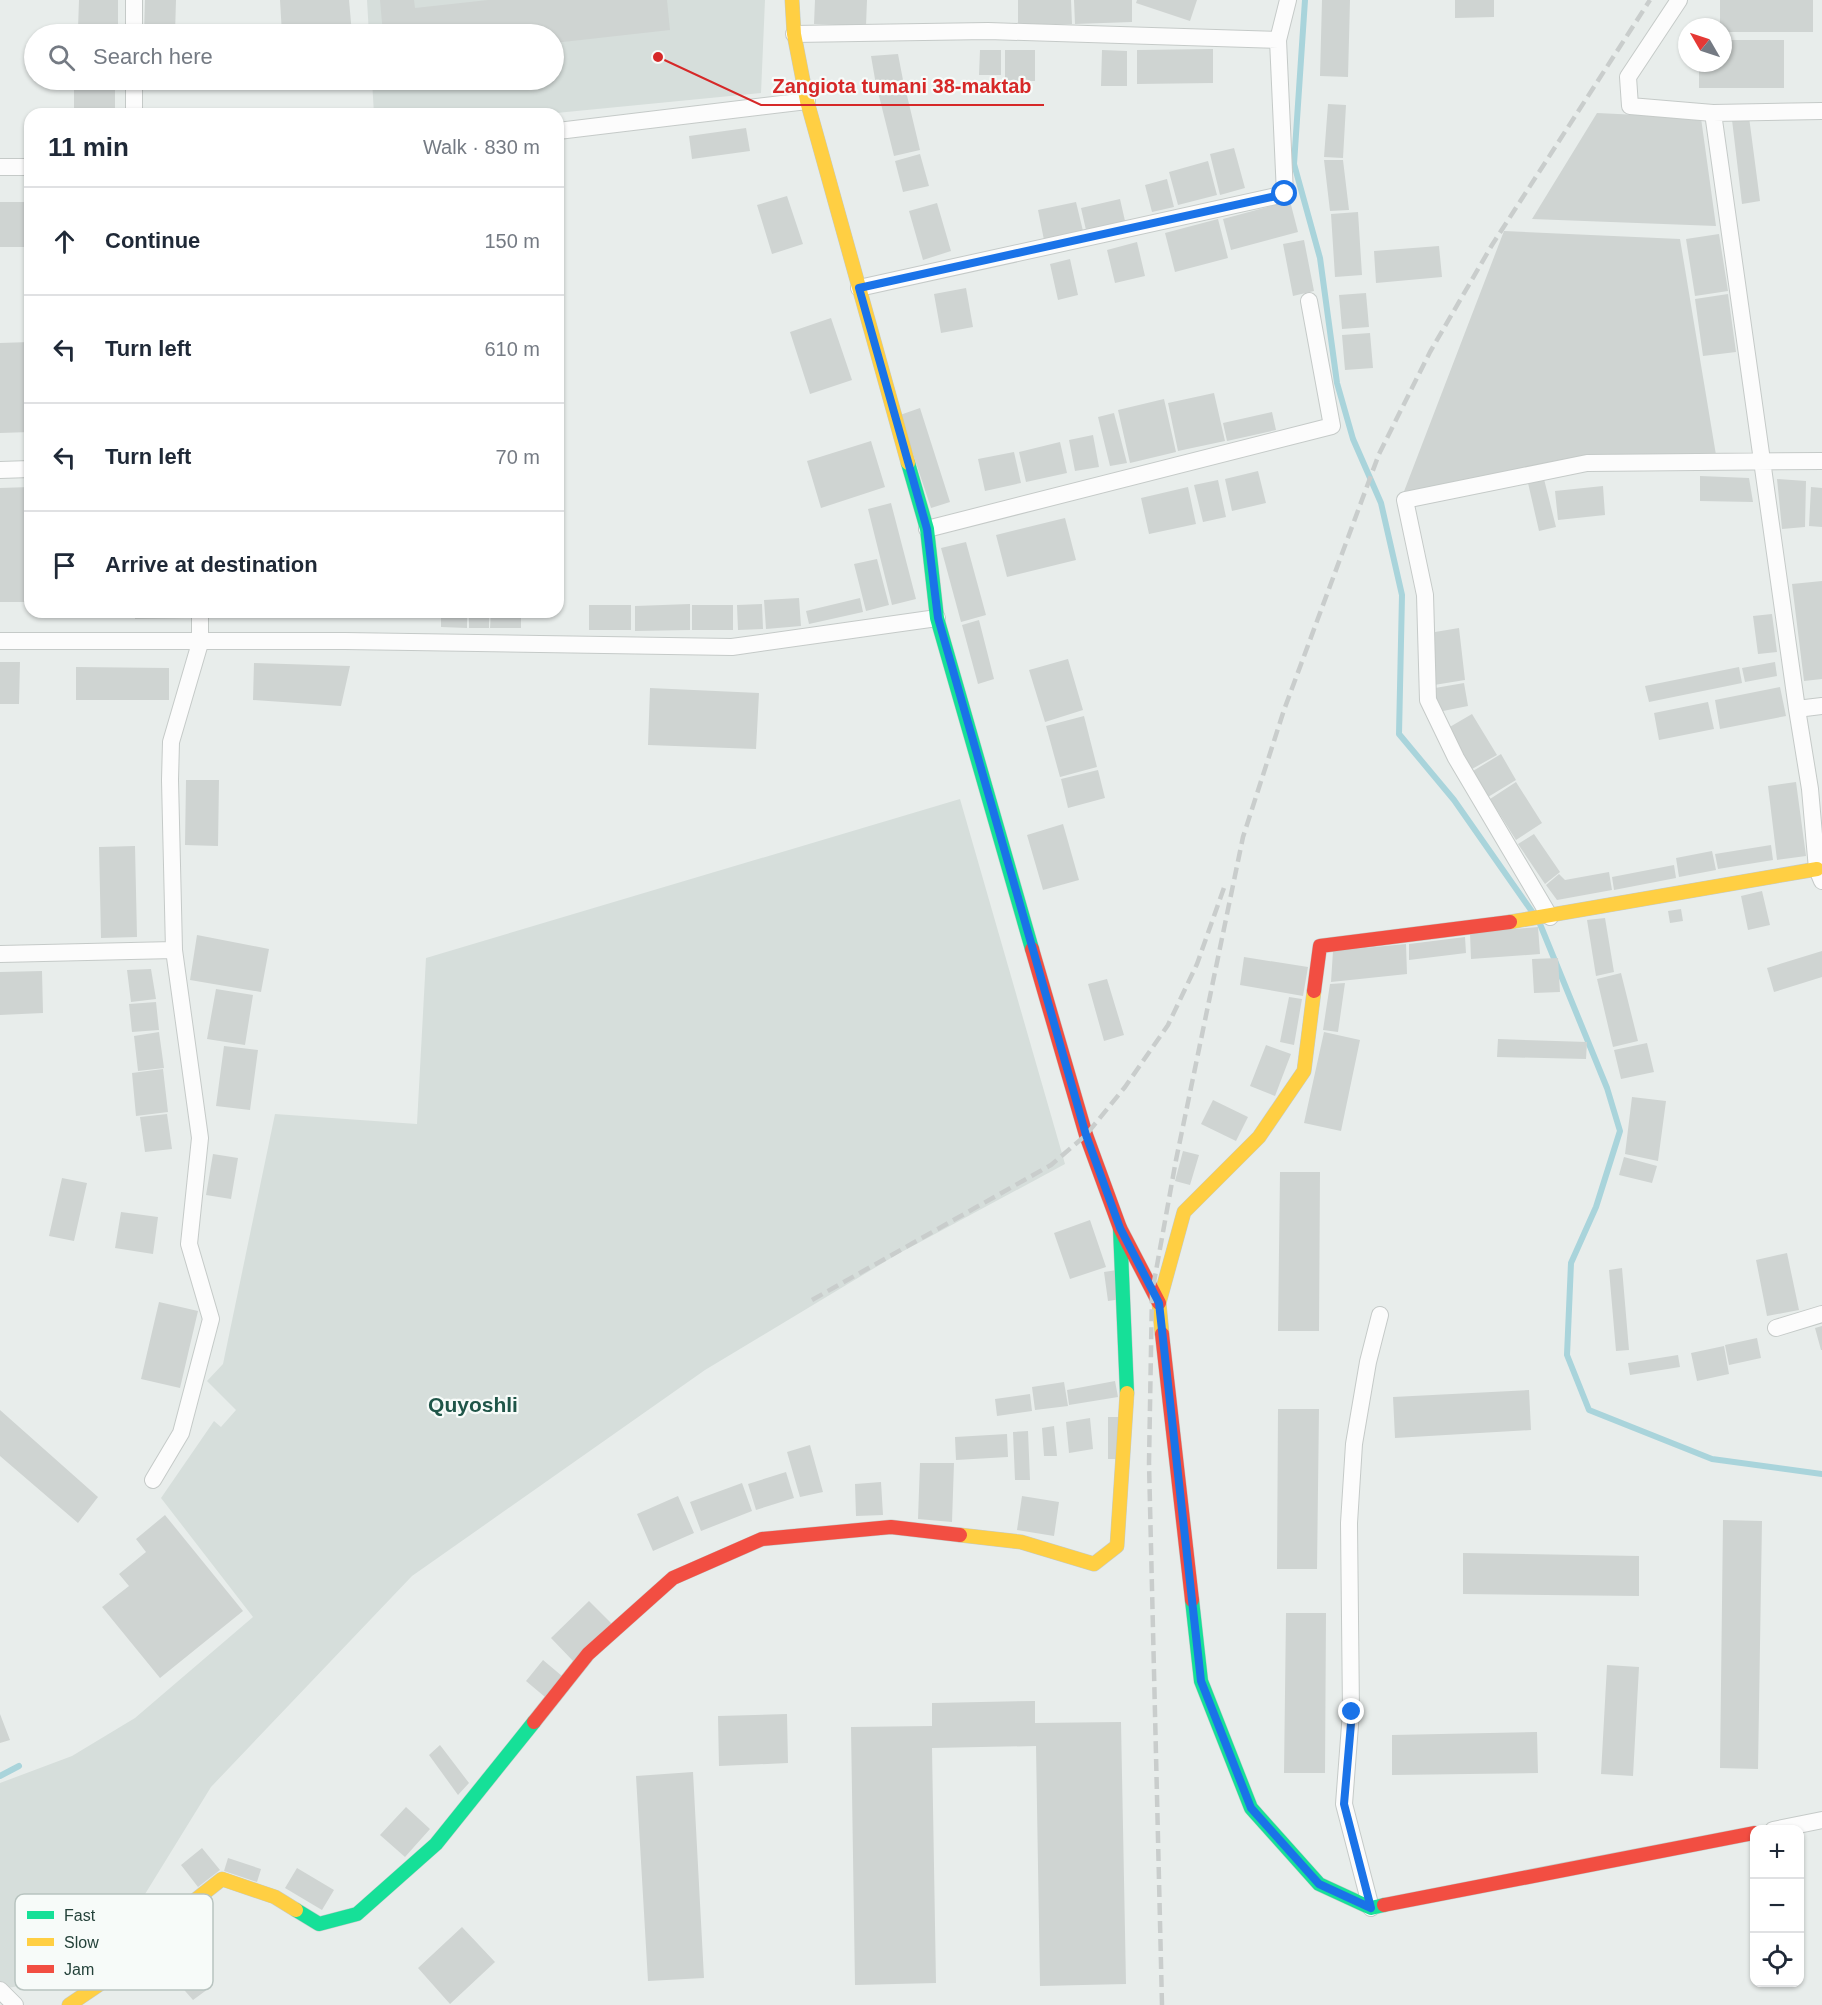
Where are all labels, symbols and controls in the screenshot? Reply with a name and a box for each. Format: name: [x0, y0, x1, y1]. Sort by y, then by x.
north arrow: [1678, 18, 1732, 72]
search box: [24, 24, 564, 90]
icon: search: [45, 41, 78, 74]
text: Search here: [93, 44, 213, 69]
callout: Zangiota tumani 38-maktab: [761, 67, 1044, 105]
text: Zangiota tumani 38-maktab: [773, 75, 1031, 97]
text: 11 min: [48, 132, 129, 162]
text: Walk · 830 m: [423, 136, 540, 158]
route start: [1271, 180, 1297, 206]
icon: ahead: [48, 225, 81, 258]
text: Continue: [105, 228, 200, 253]
text: 150 m: [484, 230, 540, 252]
icon: left: [48, 333, 81, 366]
text: Turn left: [105, 336, 191, 361]
text: 610 m: [484, 338, 540, 360]
icon: left: [48, 441, 81, 474]
text: Turn left: [105, 444, 191, 469]
text: 70 m: [496, 446, 540, 468]
icon: arrive: [48, 549, 81, 582]
text: Arrive at destination: [105, 552, 318, 577]
district label: Quyoshli: [428, 1393, 518, 1416]
route end: [1338, 1698, 1364, 1724]
map controls: [1750, 1825, 1804, 1987]
button: +: [1750, 1825, 1804, 1879]
button: −: [1750, 1879, 1804, 1933]
legend: [15, 1894, 213, 1990]
text: Fast: [64, 1907, 96, 1924]
button: locate: [1750, 1933, 1804, 1987]
text: Slow: [64, 1934, 99, 1951]
text: Jam: [64, 1961, 94, 1978]

